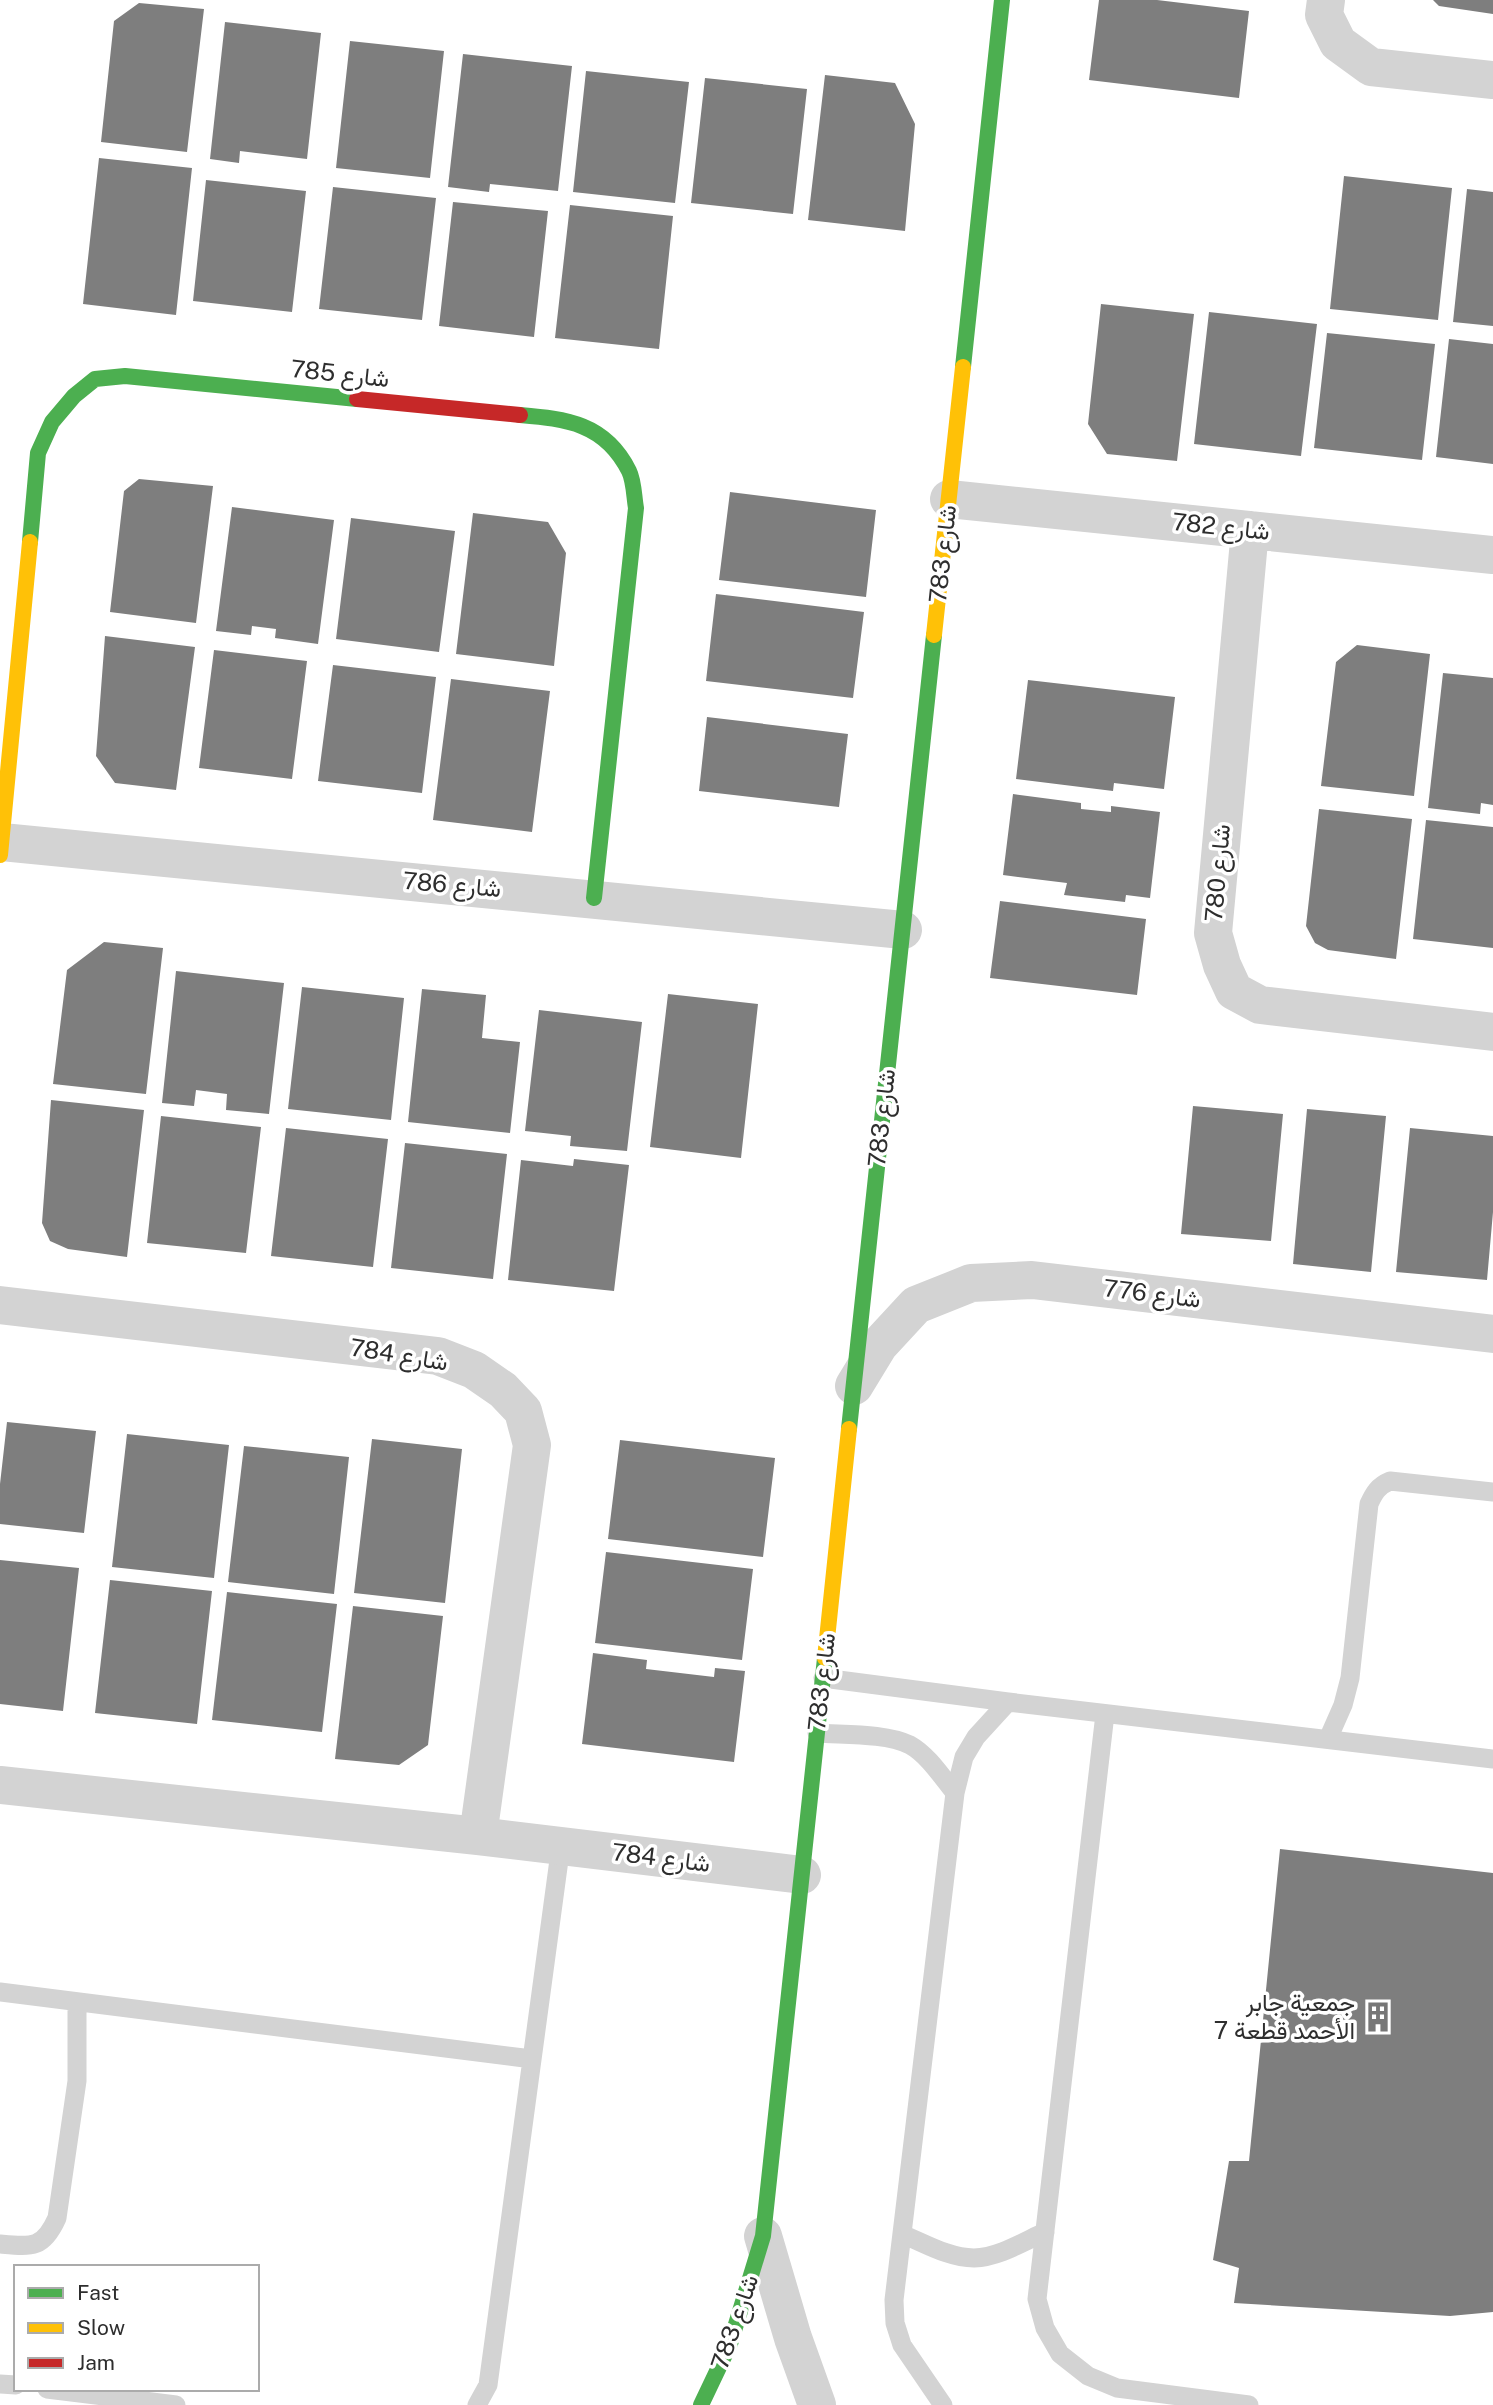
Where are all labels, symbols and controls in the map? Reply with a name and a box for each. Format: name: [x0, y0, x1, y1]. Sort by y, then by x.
street label: شارع 785: [289, 354, 391, 395]
street label: شارع 783: [923, 503, 964, 605]
street label: شارع 782: [1171, 507, 1271, 548]
street label: شارع 780: [1199, 823, 1238, 923]
street label: شارع 786: [402, 866, 502, 905]
street label: شارع 783: [862, 1067, 903, 1169]
street label: شارع 776: [1102, 1273, 1202, 1316]
street label: شارع 784: [348, 1332, 450, 1379]
street label: شارع 783: [802, 1631, 843, 1733]
street label: شارع 784: [610, 1837, 712, 1880]
place label: جمعية جابر الأحمد قطعة 7: [1214, 1988, 1355, 2044]
building icon: جمعية جابر الأحمد قطعة 7: [1361, 2000, 1395, 2034]
legend: [14, 2265, 259, 2391]
street label: شارع 783: [705, 2271, 766, 2374]
text: Fast: [77, 2280, 119, 2305]
text: Slow: [77, 2315, 125, 2340]
text: Jam: [77, 2350, 115, 2375]

